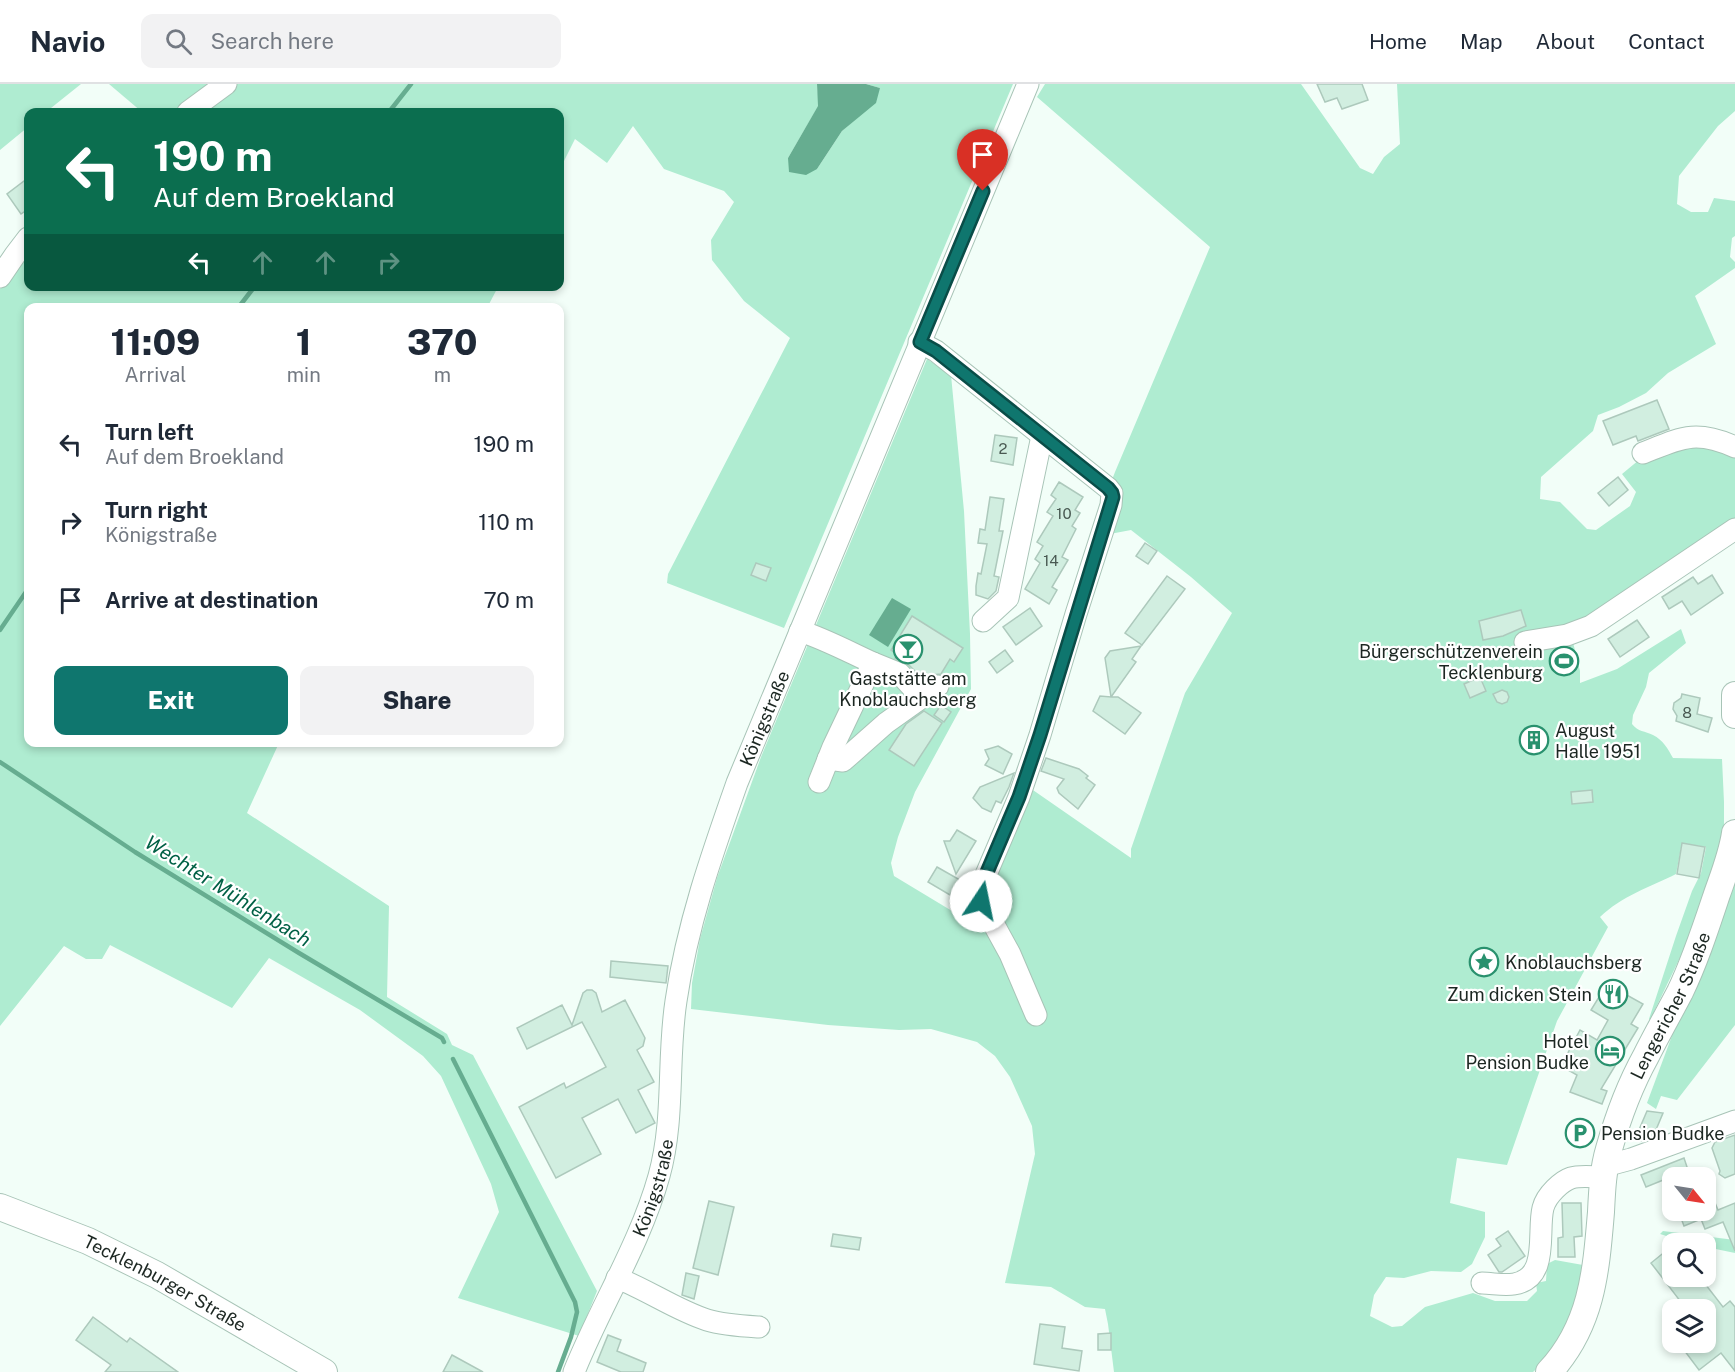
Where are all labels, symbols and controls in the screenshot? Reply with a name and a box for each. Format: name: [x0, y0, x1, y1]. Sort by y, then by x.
search box: [141, 14, 561, 68]
text: Navio: [30, 25, 105, 58]
icon: search: [162, 25, 195, 58]
text: Search here: [210, 28, 334, 54]
text: Home: [1369, 29, 1427, 54]
text: Map: [1460, 29, 1503, 54]
text: About: [1536, 29, 1595, 54]
text: Contact: [1628, 29, 1705, 54]
pin: [957, 129, 1008, 191]
text: 190 m: [153, 131, 273, 180]
icon: left: [54, 132, 132, 210]
icon: arrive: [966, 138, 999, 171]
text: Auf dem Broekland: [153, 181, 395, 213]
icon: left: [183, 246, 216, 279]
icon: ahead: [246, 246, 279, 279]
icon: ahead: [309, 246, 342, 279]
icon: right: [372, 246, 405, 279]
text: 11:09: [110, 321, 200, 363]
text: 1: [296, 321, 312, 363]
text: 370: [407, 321, 478, 363]
text: Arrival: [125, 363, 186, 387]
text: min: [287, 363, 321, 387]
text: m: [434, 363, 451, 387]
text: Turn left: [105, 419, 194, 445]
icon: left: [54, 428, 87, 461]
text: 190 m: [474, 431, 534, 457]
house number: 2: [999, 440, 1008, 457]
text: Auf dem Broekland: [105, 445, 284, 469]
text: Turn right: [105, 497, 208, 523]
house number: 10: [1056, 505, 1072, 522]
icon: right: [54, 506, 87, 539]
text: 110 m: [478, 509, 534, 535]
text: Königstraße: [105, 523, 217, 547]
house number: 14: [1043, 552, 1059, 569]
icon: arrive: [54, 584, 87, 617]
text: Arrive at destination: [105, 587, 318, 613]
text: 70 m: [483, 587, 534, 613]
bar icon: Gaststätte am Knoblauchsberg: [892, 633, 924, 665]
place label: Bürgerschützenverein Tecklenburg: [1359, 641, 1543, 683]
sports icon: Bürgerschützenverein Tecklenburg: [1548, 645, 1580, 677]
button: Exit: [54, 666, 288, 735]
button: Share: [300, 666, 534, 735]
street label: Königstraße: [735, 667, 793, 769]
place label: Gaststätte am Knoblauchsberg: [839, 668, 977, 710]
house number: 8: [1682, 704, 1692, 721]
place label: August Halle 1951: [1555, 720, 1641, 762]
building icon: August Halle 1951: [1518, 724, 1550, 756]
water label: Wechter Mühlenbach: [141, 830, 315, 952]
position arrow: [949, 869, 1013, 933]
street label: Lengericher Straße: [1625, 929, 1714, 1082]
place icon: Knoblauchsberg: [1468, 946, 1500, 978]
place label: Knoblauchsberg: [1505, 952, 1642, 973]
restaurant icon: Zum dicken Stein: [1597, 978, 1629, 1010]
place label: Zum dicken Stein: [1447, 984, 1592, 1005]
place label: Hotel Pension Budke: [1465, 1031, 1589, 1073]
hotel icon: Hotel Pension Budke: [1594, 1035, 1626, 1067]
parking icon: Pension Budke: [1564, 1117, 1596, 1149]
place label: Pension Budke: [1601, 1123, 1725, 1144]
street label: Königstraße: [628, 1138, 677, 1240]
north arrow: [1662, 1167, 1716, 1221]
map controls: [1662, 1167, 1716, 1353]
street label: Tecklenburger Straße: [80, 1230, 250, 1335]
button: search: [1662, 1233, 1716, 1287]
button: layers: [1662, 1299, 1716, 1353]

